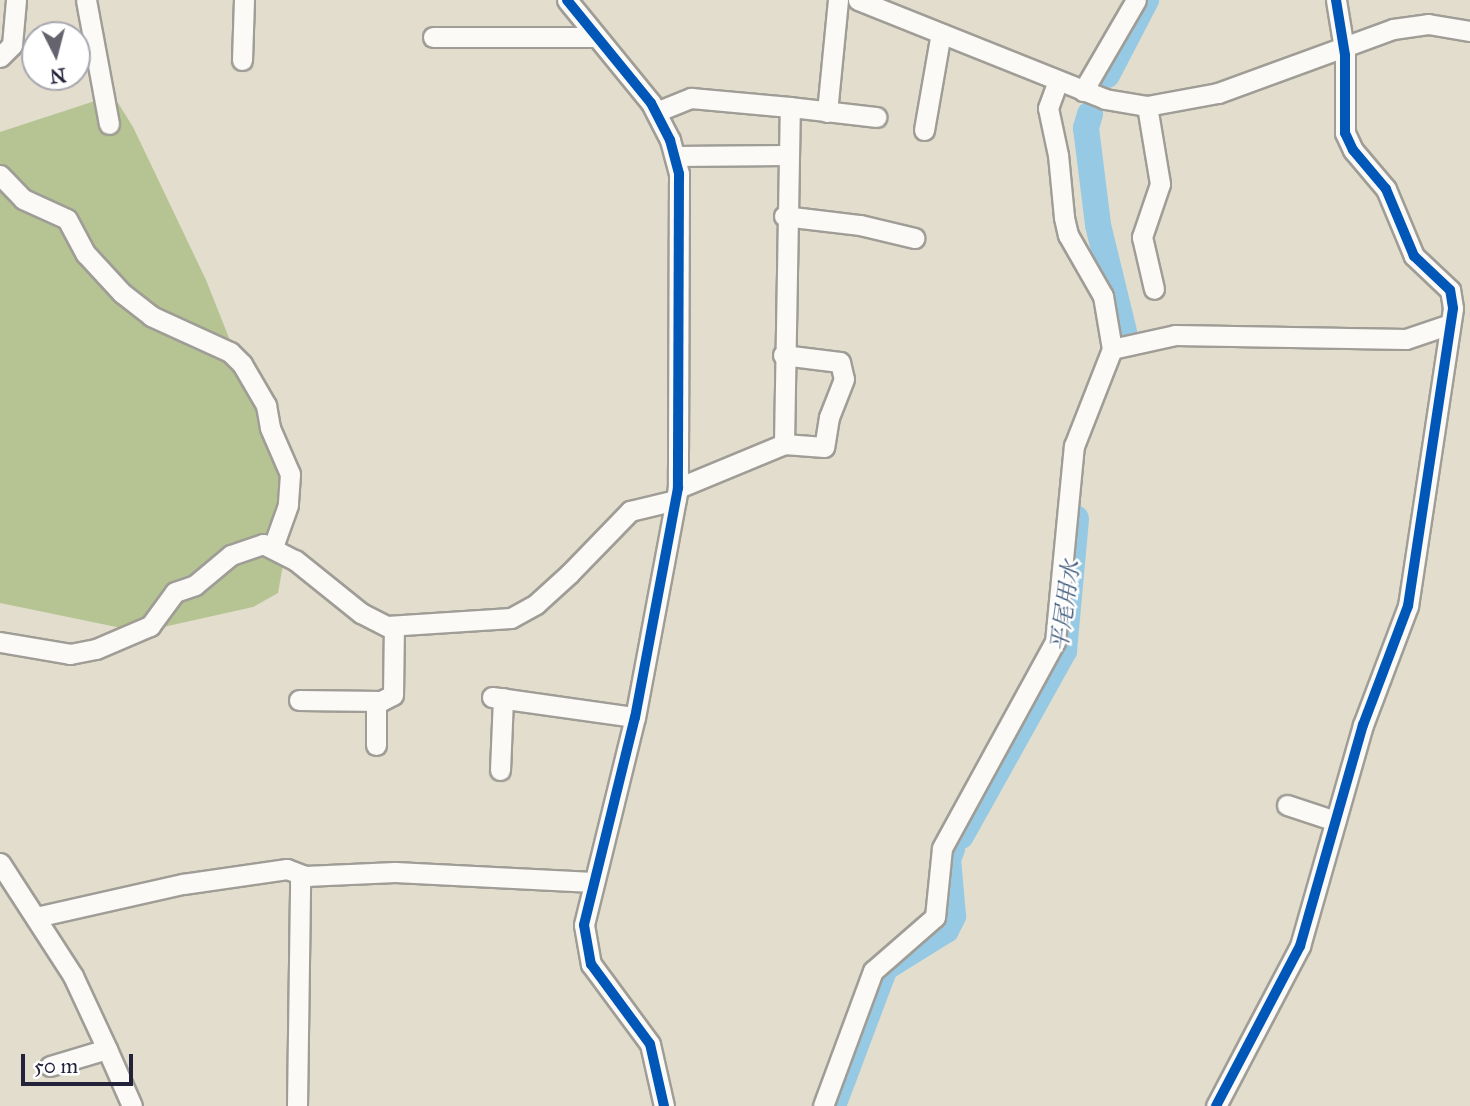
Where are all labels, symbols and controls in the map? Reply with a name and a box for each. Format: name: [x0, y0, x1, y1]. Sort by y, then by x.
north arrow: [21, 21, 91, 91]
text: N: [49, 63, 67, 88]
water label: 平尾用水: [1045, 559, 1085, 653]
scale bar: [24, 1040, 136, 1084]
text: 50 m: [34, 1053, 78, 1079]

